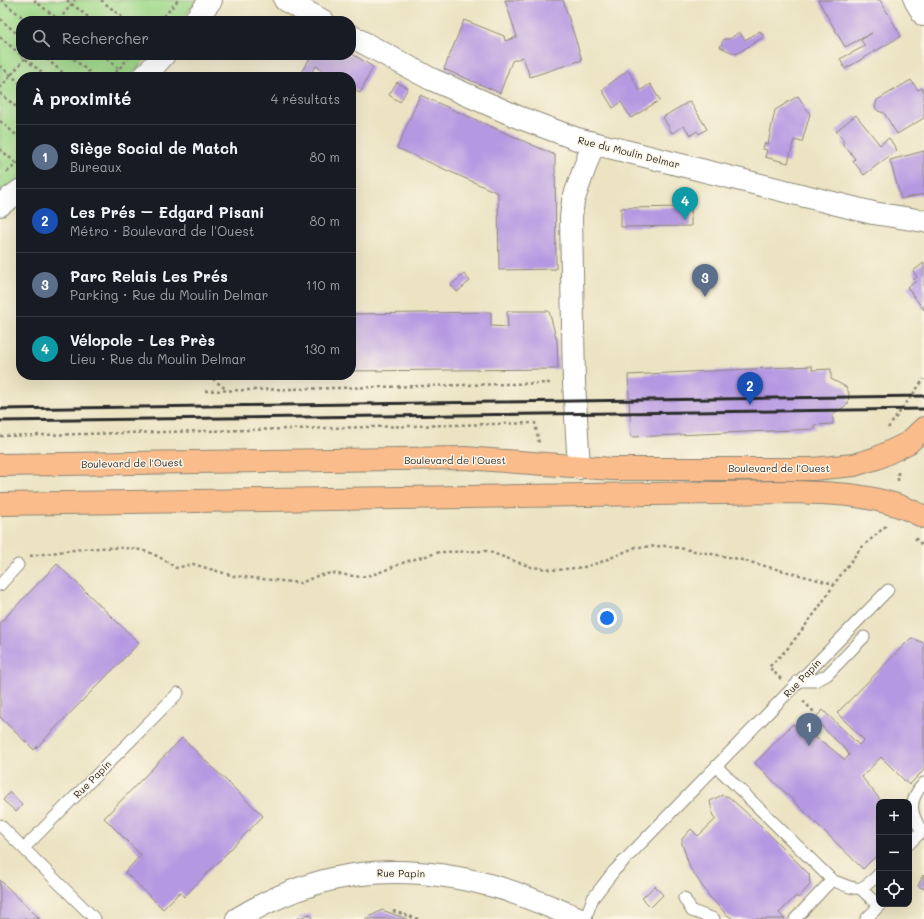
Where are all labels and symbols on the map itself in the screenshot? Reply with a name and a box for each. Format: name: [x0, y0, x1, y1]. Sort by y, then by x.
street label: Rue du Moulin Delmar: [576, 133, 682, 171]
pin: 4: [672, 187, 698, 220]
pin: 3: [692, 264, 718, 297]
pin: 2: [737, 372, 763, 405]
street label: Boulevard de l'Ouest: [404, 453, 506, 467]
street label: Boulevard de l'Ouest: [81, 455, 183, 471]
street label: Boulevard de l'Ouest: [728, 461, 830, 475]
your location: [597, 608, 617, 628]
street label: Rue Papin: [780, 656, 824, 700]
pin: 1: [796, 713, 822, 746]
street label: Rue Papin: [70, 757, 114, 801]
street label: Rue Papin: [377, 866, 425, 880]

